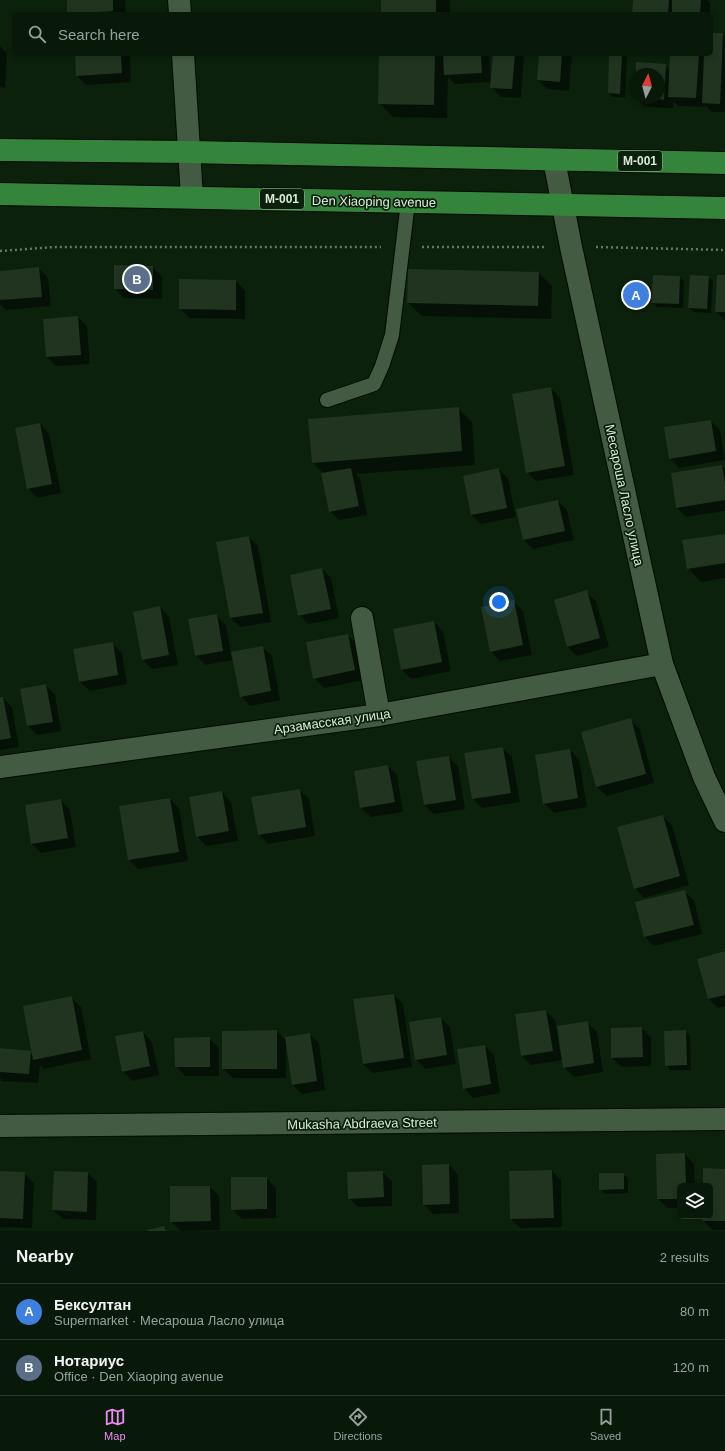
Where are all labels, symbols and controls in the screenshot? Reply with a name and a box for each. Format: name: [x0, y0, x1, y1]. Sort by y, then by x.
search box: [12, 12, 713, 56]
icon: search: [26, 23, 48, 45]
text: Search here: [58, 26, 140, 43]
north arrow: [629, 68, 665, 104]
road number: M-001: [618, 151, 662, 171]
road number: M-001: [260, 189, 304, 209]
street label: Den Xiaoping avenue: [312, 193, 436, 210]
pin: B: [124, 264, 150, 294]
pin: A: [623, 280, 649, 310]
street label: Месароша Ласло улица: [602, 423, 647, 568]
your location: [489, 592, 509, 612]
street label: Арзамасская улица: [273, 706, 392, 737]
street label: Mukasha Abdraeva Street: [287, 1115, 437, 1132]
map controls: [677, 1183, 713, 1219]
button: layers: [677, 1183, 713, 1219]
text: Nearby: [16, 1247, 74, 1266]
text: 2 results: [660, 1250, 709, 1265]
text: Бексултан: [54, 1296, 131, 1313]
text: A: [24, 1304, 34, 1319]
text: 80 m: [680, 1304, 709, 1319]
text: Supermarket · Месароша Ласло улица: [54, 1313, 284, 1328]
text: Нотариус: [54, 1352, 124, 1369]
text: B: [24, 1360, 34, 1375]
text: 120 m: [673, 1360, 709, 1375]
text: Office · Den Xiaoping avenue: [54, 1369, 224, 1384]
tab: Map: [104, 1406, 126, 1442]
tab: Directions: [333, 1406, 382, 1442]
tab: Saved: [590, 1406, 621, 1442]

